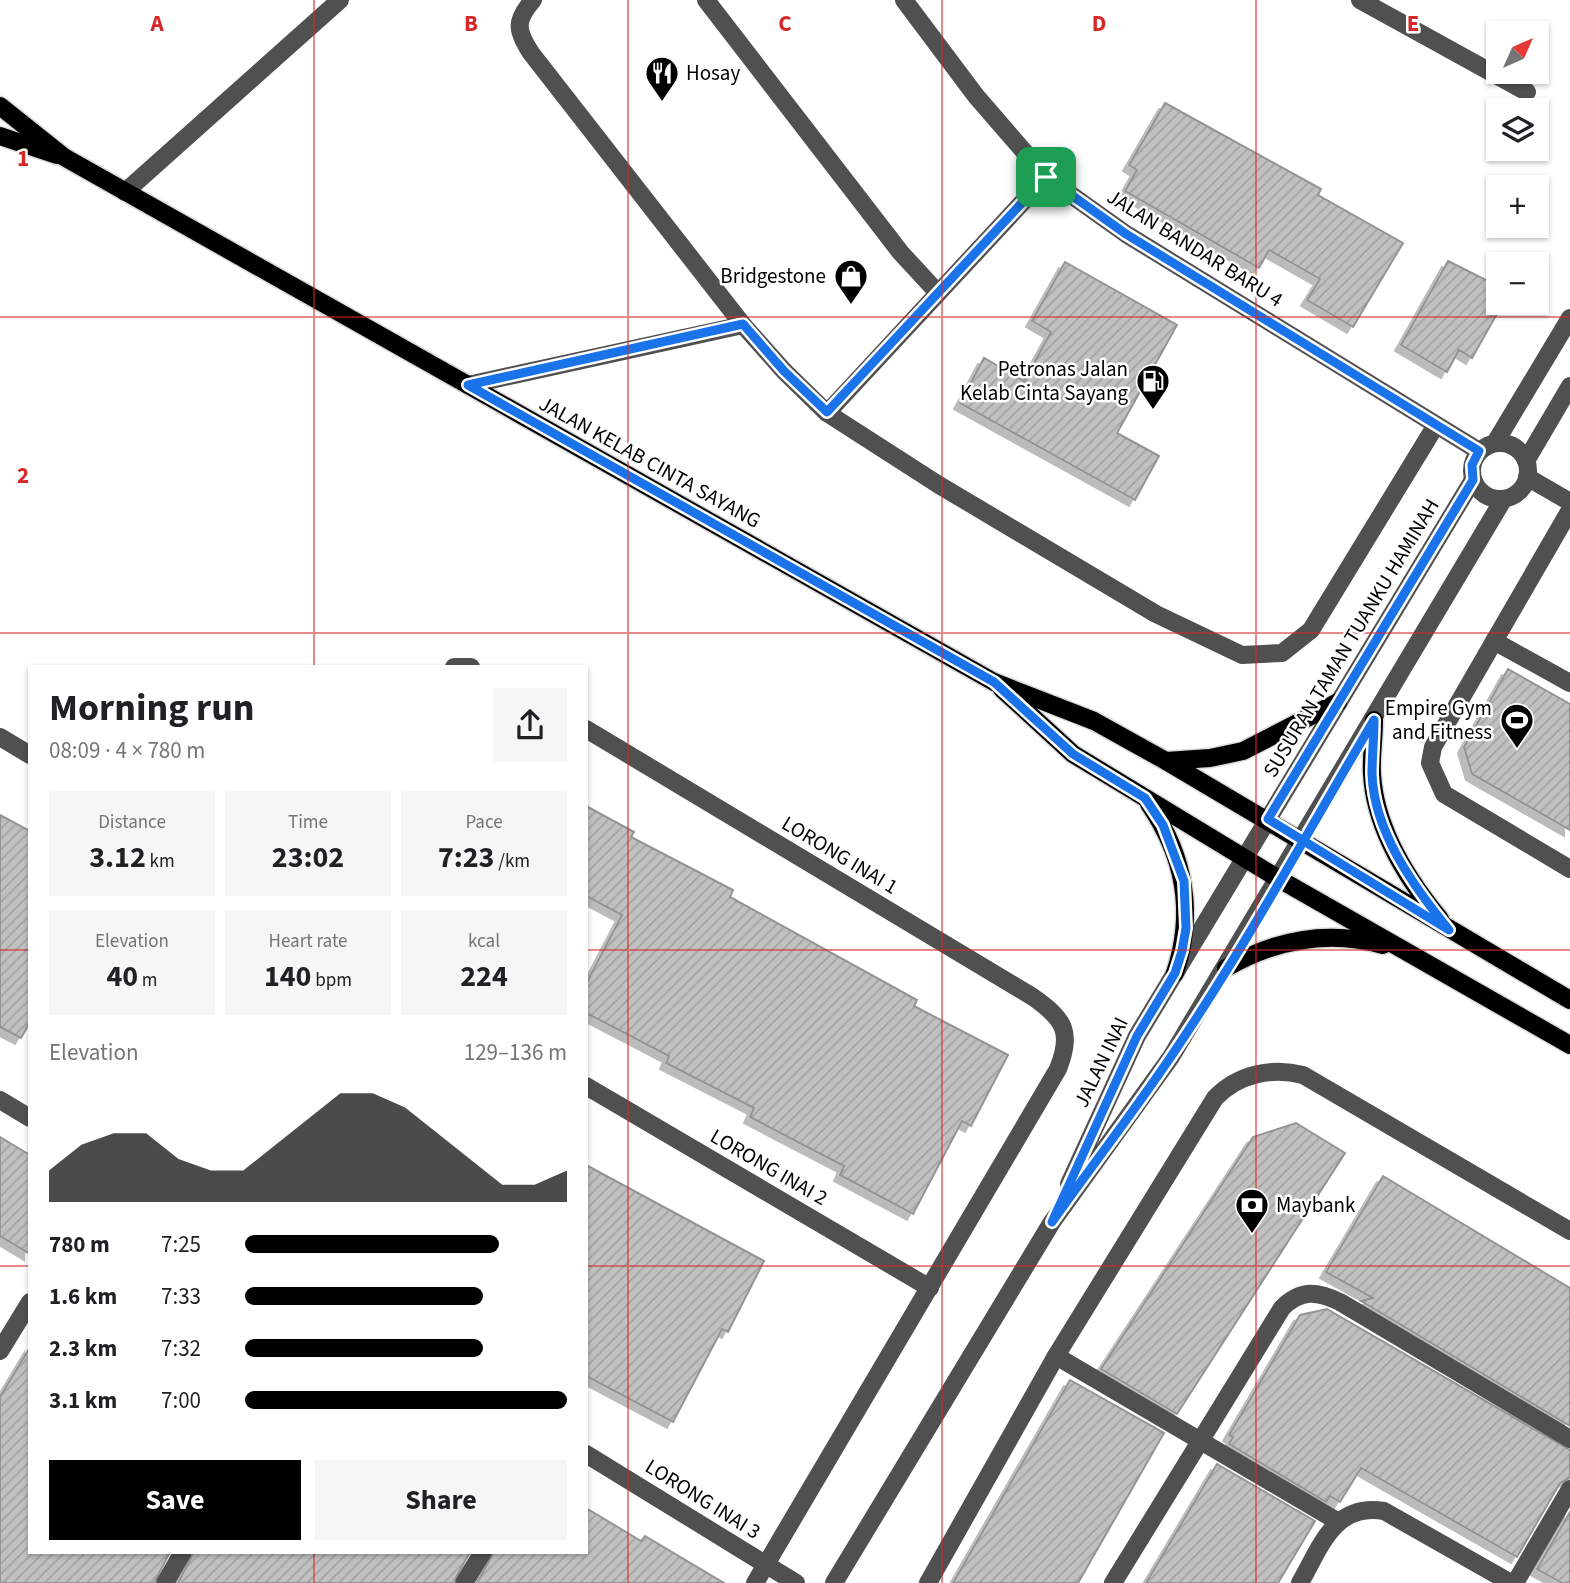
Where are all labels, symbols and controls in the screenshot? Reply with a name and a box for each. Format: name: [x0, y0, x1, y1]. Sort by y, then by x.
text: A: [149, 7, 164, 40]
text: B: [464, 7, 478, 40]
text: C: [778, 7, 792, 40]
text: D: [1092, 7, 1106, 40]
text: E: [1407, 7, 1419, 40]
north arrow: [1486, 21, 1549, 84]
map controls: [1486, 21, 1549, 315]
restaurant icon: Hosay: [643, 54, 681, 103]
place label: Hosay: [686, 58, 740, 88]
button: layers: [1486, 98, 1549, 161]
text: 1: [17, 142, 29, 175]
pin: [1016, 147, 1076, 207]
icon: arrive: [1027, 158, 1065, 196]
button: +: [1486, 175, 1549, 238]
street label: JALAN BANDAR BARU 4: [1101, 182, 1289, 314]
button: −: [1486, 252, 1549, 315]
shop icon: Bridgestone: [832, 257, 870, 306]
place label: Bridgestone: [720, 261, 826, 291]
place label: Petronas Jalan Kelab Cinta Sayang: [960, 354, 1128, 408]
fuel station icon: Petronas Jalan Kelab Cinta Sayang: [1134, 362, 1172, 411]
street label: JALAN KELAB CINTA SAYANG: [534, 388, 766, 536]
text: 2: [17, 459, 29, 492]
street label: SUSURAN TAMAN TUANKU HAMINAH: [1256, 493, 1446, 783]
text: Morning run: [49, 681, 254, 735]
button: share: [493, 688, 567, 762]
place label: Empire Gym and Fitness: [1385, 693, 1492, 747]
sports icon: Empire Gym and Fitness: [1498, 701, 1536, 750]
text: 08:09 · 4 × 780 m: [49, 734, 205, 767]
street label: LORONG INAI 1: [776, 808, 904, 902]
text: Distance: [98, 809, 166, 836]
text: Time: [288, 809, 328, 836]
text: Pace: [465, 809, 503, 836]
text: 3.12: [89, 836, 146, 879]
text: 23:02: [272, 836, 344, 879]
text: 7:23: [438, 836, 494, 879]
text: km: [146, 848, 175, 875]
text: /km: [494, 848, 530, 875]
text: Elevation: [95, 928, 169, 955]
text: Heart rate: [269, 928, 348, 955]
text: kcal: [468, 928, 500, 955]
text: 40: [106, 955, 138, 998]
text: 140: [264, 955, 311, 998]
text: 224: [460, 955, 508, 998]
text: m: [138, 967, 158, 994]
text: bpm: [311, 967, 352, 994]
street label: JALAN INAI: [1066, 1012, 1136, 1112]
text: Elevation: [49, 1036, 139, 1069]
text: 129–136 m: [464, 1036, 567, 1069]
street label: LORONG INAI 2: [705, 1121, 833, 1213]
bank icon: Maybank: [1233, 1186, 1271, 1235]
place label: Maybank: [1276, 1190, 1356, 1220]
text: 780 m: [49, 1228, 110, 1261]
text: 7:25: [161, 1228, 201, 1261]
text: 1.6 km: [49, 1280, 117, 1313]
text: 7:33: [161, 1280, 201, 1313]
text: 2.3 km: [49, 1332, 117, 1365]
text: 7:32: [161, 1332, 201, 1365]
text: 3.1 km: [49, 1384, 117, 1417]
text: 7:00: [161, 1384, 201, 1417]
street label: LORONG INAI 3: [640, 1452, 766, 1546]
button: Save: [49, 1460, 301, 1540]
button: Share: [315, 1460, 567, 1540]

